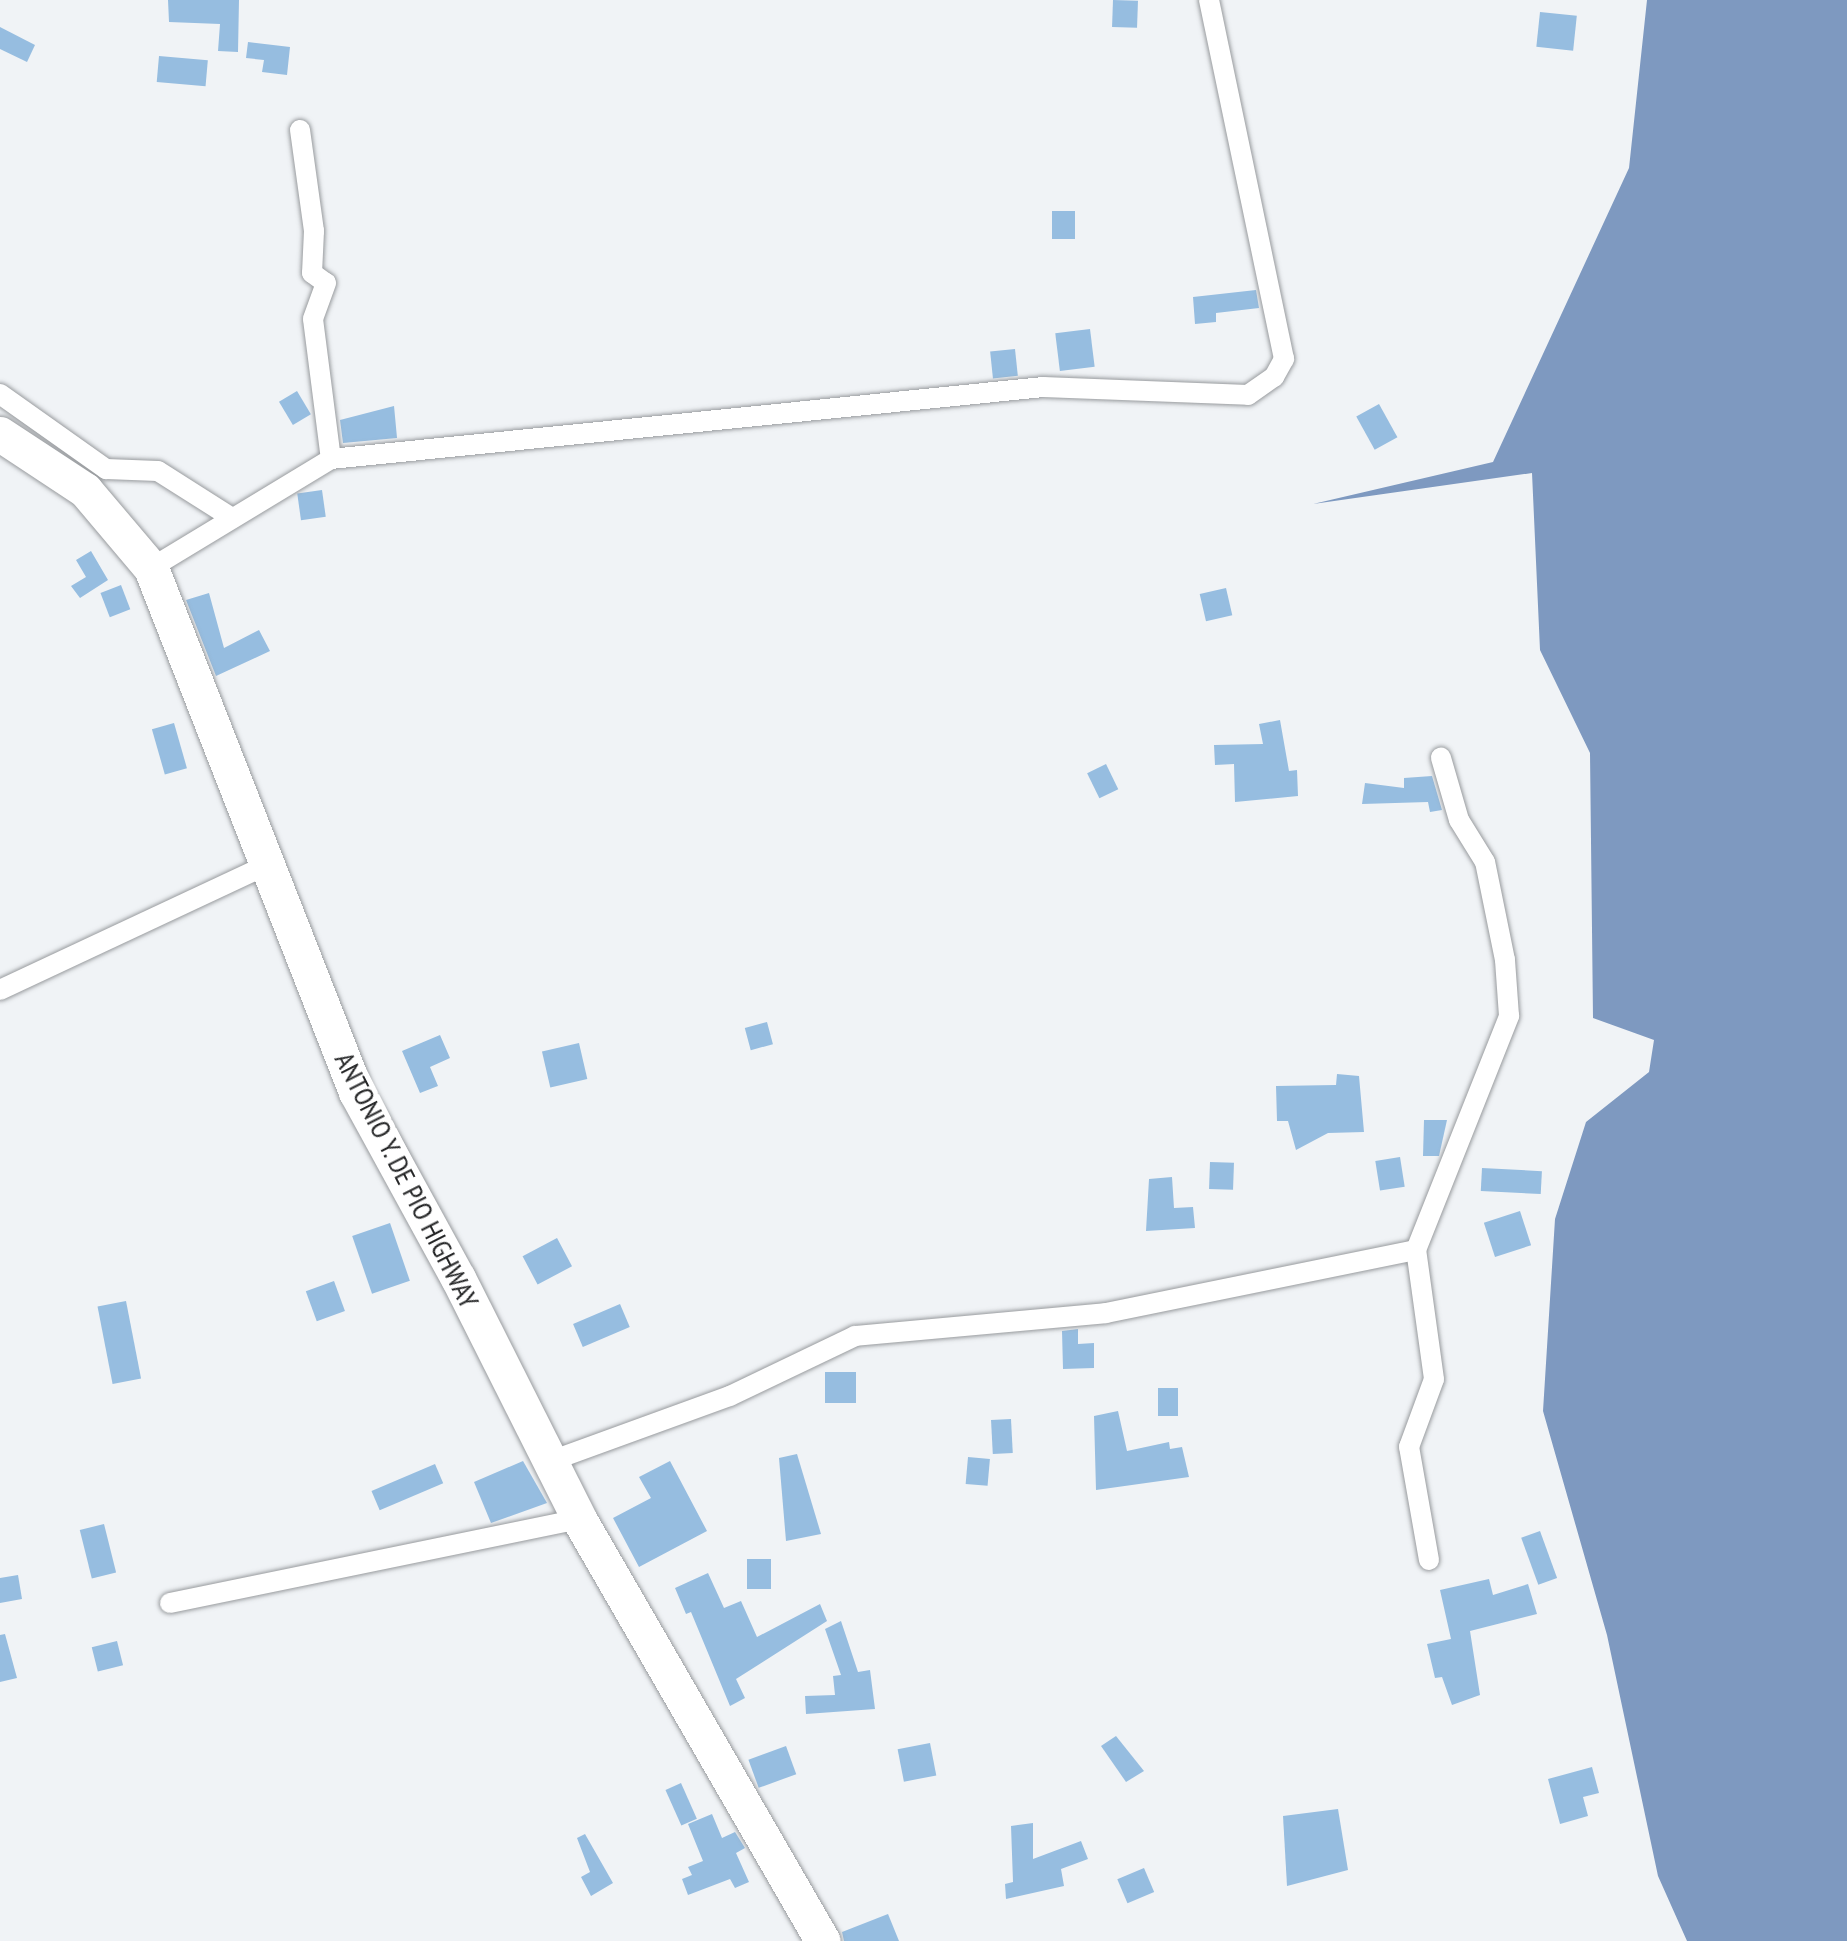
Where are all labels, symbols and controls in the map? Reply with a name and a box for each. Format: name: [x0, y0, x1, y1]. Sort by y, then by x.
street label: ANTONIO Y. DE PIO HIGHWAY: [327, 1045, 487, 1315]

